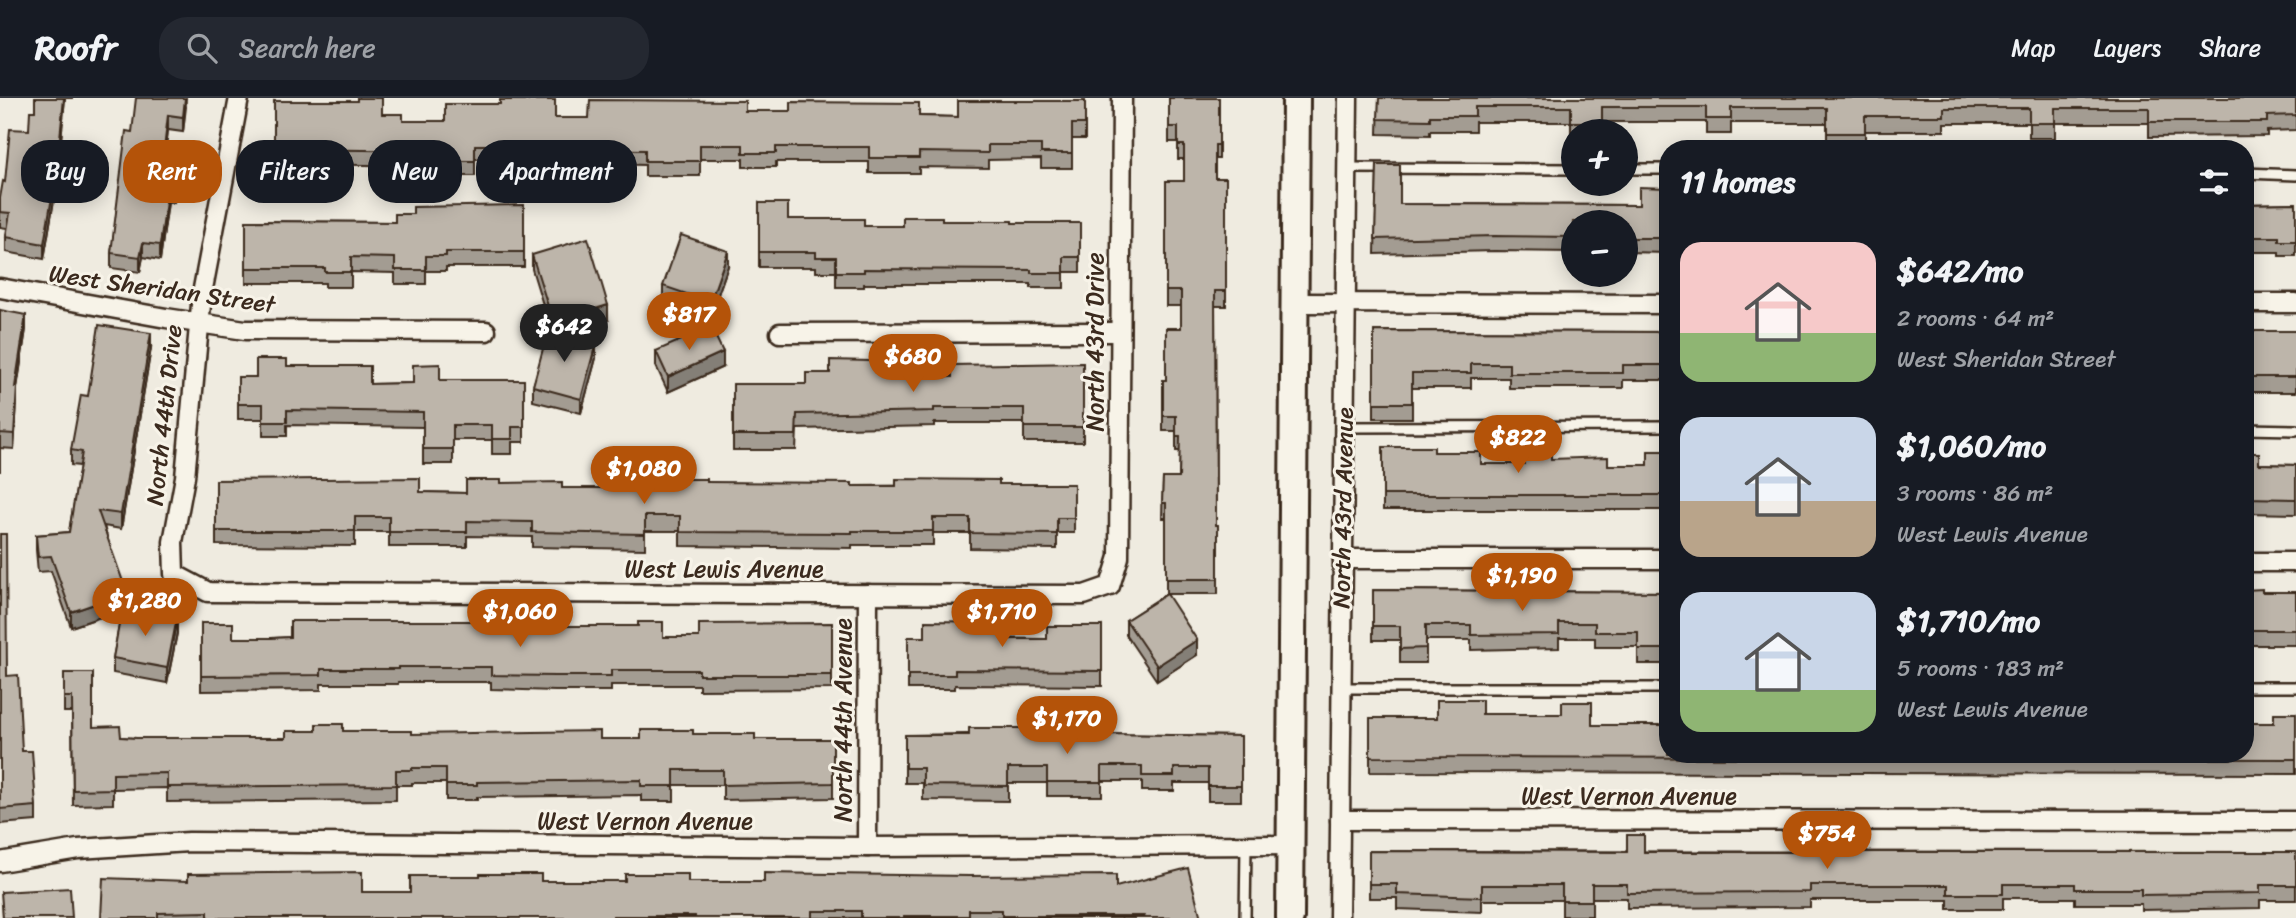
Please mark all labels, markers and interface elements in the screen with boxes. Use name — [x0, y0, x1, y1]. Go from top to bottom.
search box — [159, 17, 649, 80]
text: Roofr — [35, 19, 117, 77]
text: Search here — [239, 25, 376, 71]
text: Map — [2011, 27, 2056, 69]
text: Layers — [2094, 27, 2161, 69]
text: Share — [2199, 27, 2261, 69]
icon: search — [183, 29, 221, 67]
map controls — [1561, 119, 1638, 287]
button: + — [1561, 119, 1638, 196]
chip: Buy — [21, 140, 109, 203]
chip: Rent — [123, 140, 222, 203]
chip: Filters — [236, 140, 354, 203]
chip: New — [368, 140, 462, 203]
chip: Apartment — [476, 140, 637, 203]
text: 11 homes — [1680, 155, 1795, 209]
icon: filters — [2195, 163, 2233, 201]
button: − — [1561, 210, 1638, 287]
text: $642/mo — [1897, 244, 2023, 298]
street label: West Sheridan Street — [46, 252, 279, 326]
street label: North 43rd Drive — [1074, 252, 1116, 432]
icon: home — [1736, 270, 1820, 354]
pin: $817 — [648, 292, 730, 352]
text: $817 — [663, 294, 715, 335]
text: 2 rooms · 64 m² — [1897, 298, 2054, 339]
pin: $642 — [523, 304, 605, 364]
text: $642 — [536, 306, 592, 347]
street label: North 44th Drive — [134, 323, 194, 507]
pin: $680 — [872, 334, 954, 394]
text: $680 — [885, 336, 941, 377]
text: West Sheridan Street — [1897, 339, 2116, 380]
street label: North 43rd Avenue — [1320, 406, 1366, 609]
pin: $822 — [1477, 416, 1559, 475]
text: $822 — [1490, 417, 1546, 458]
text: $1,060/mo — [1897, 419, 2046, 473]
icon: home — [1736, 445, 1820, 529]
pin: $1,080 — [587, 446, 701, 506]
text: $1,080 — [607, 448, 681, 489]
text: 3 rooms · 86 m² — [1897, 473, 2053, 514]
text: West Lewis Avenue — [1897, 514, 2088, 555]
street label: West Lewis Avenue — [624, 548, 824, 590]
pin: $1,190 — [1465, 554, 1579, 613]
text: $1,190 — [1487, 555, 1557, 596]
pin: $1,280 — [88, 578, 202, 638]
text: $1,280 — [108, 580, 182, 621]
pin: $1,060 — [463, 589, 577, 649]
pin: $1,710 — [945, 589, 1059, 649]
text: $1,060 — [483, 591, 557, 632]
text: $1,710 — [967, 591, 1037, 632]
text: $1,710/mo — [1897, 594, 2040, 648]
street label: North 44th Avenue — [822, 618, 864, 822]
icon: home — [1736, 620, 1820, 704]
text: 5 rooms · 183 m² — [1897, 648, 2064, 689]
text: West Lewis Avenue — [1897, 689, 2088, 730]
pin: $1,170 — [1010, 696, 1124, 756]
text: $1,170 — [1032, 698, 1102, 739]
street label: West Vernon Avenue — [1521, 775, 1737, 817]
street label: West Vernon Avenue — [537, 800, 753, 842]
pin: $754 — [1786, 812, 1868, 871]
text: $754 — [1798, 813, 1856, 854]

